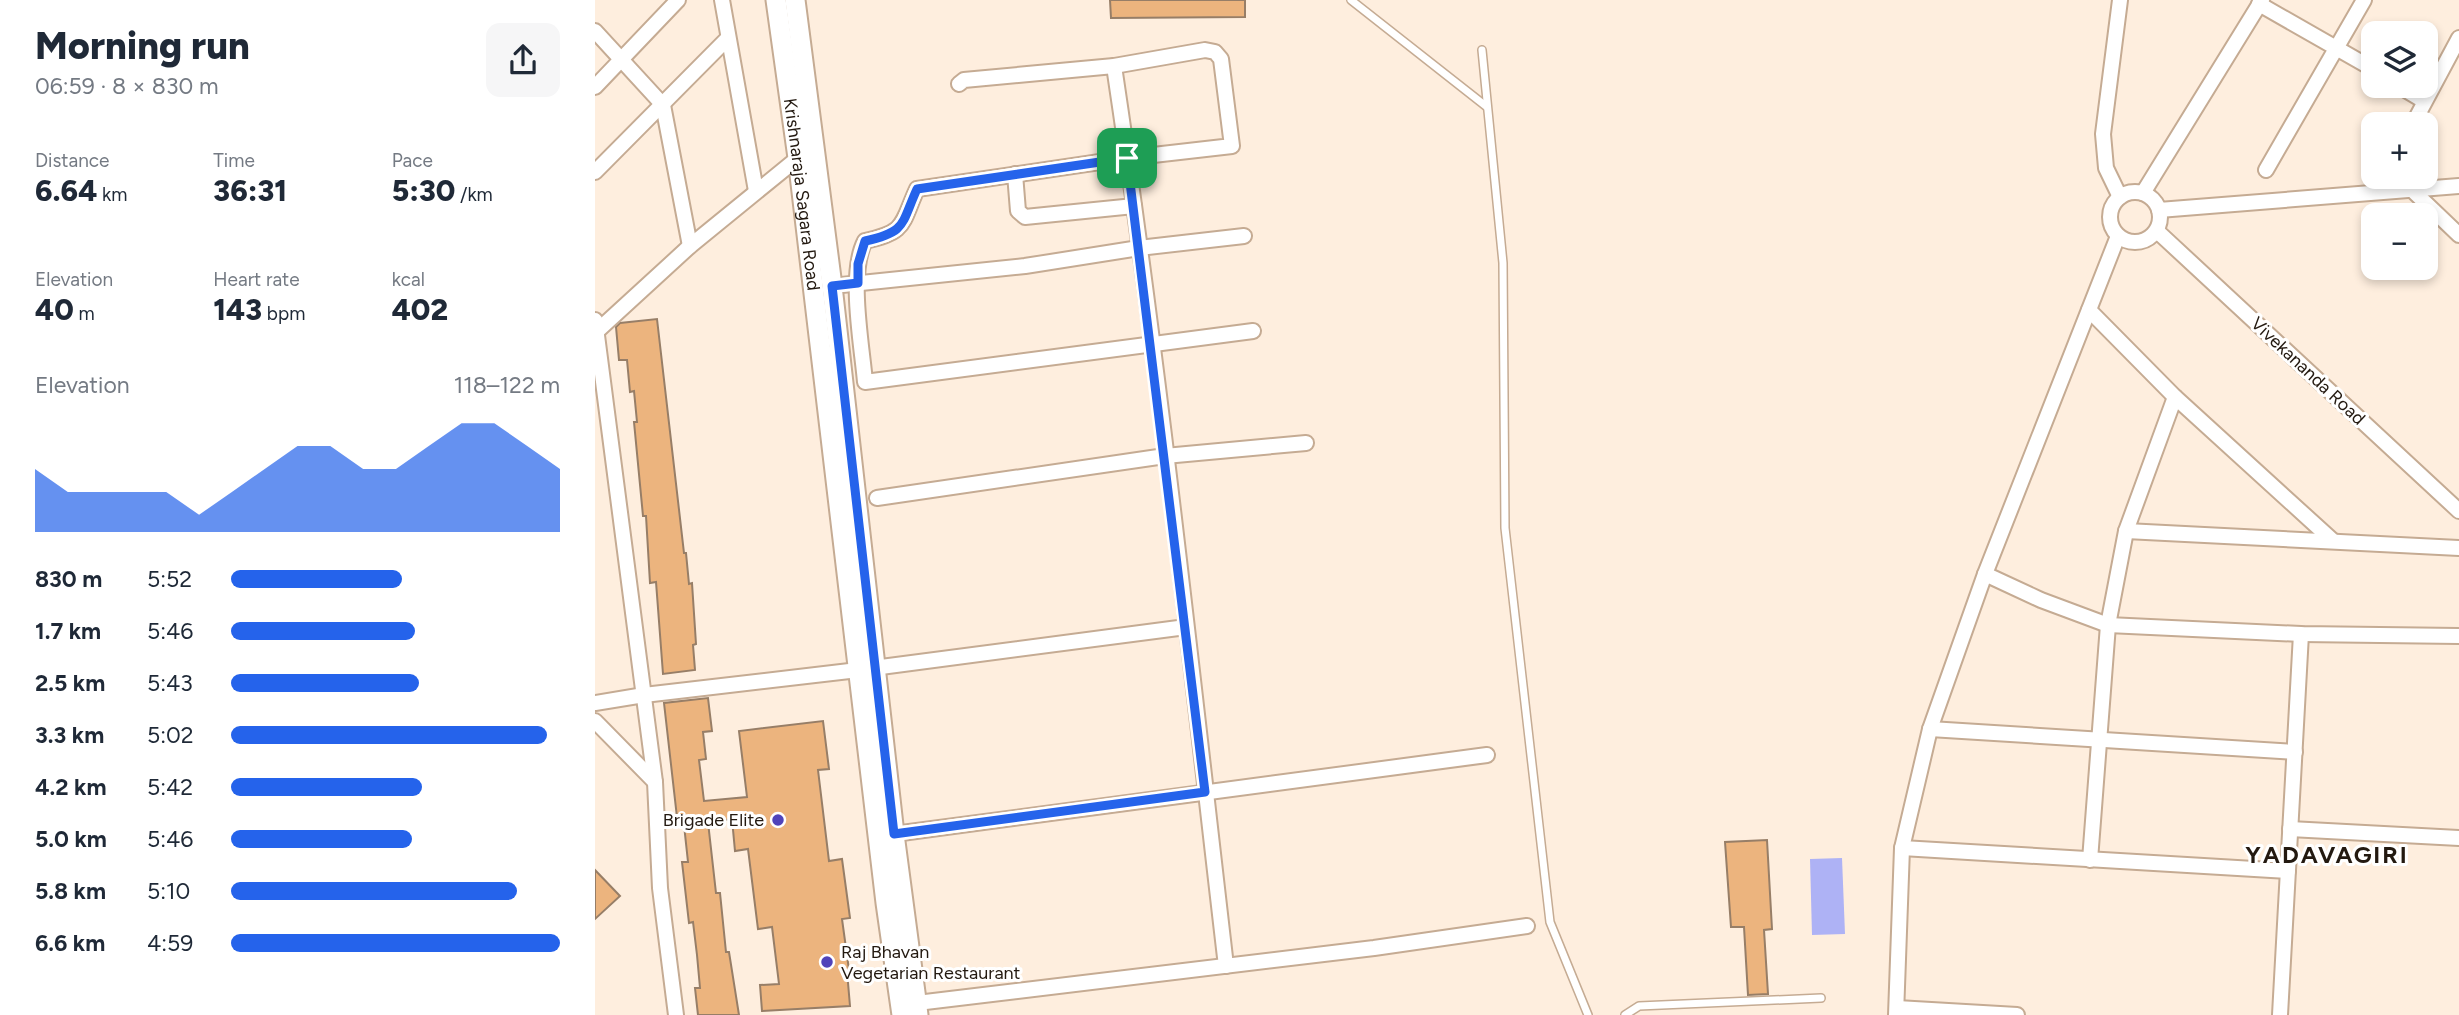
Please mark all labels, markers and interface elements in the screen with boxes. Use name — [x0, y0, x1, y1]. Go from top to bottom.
map controls — [2361, 21, 2438, 280]
button: layers — [2361, 21, 2438, 98]
text: Morning run — [35, 23, 250, 69]
button: share — [486, 23, 560, 97]
text: 06:59 · 8 × 830 m — [35, 72, 218, 100]
street label: Krishnaraja Sagara Road — [779, 97, 825, 292]
button: + — [2361, 112, 2438, 189]
pin — [1097, 128, 1157, 188]
icon: arrive — [1108, 139, 1146, 177]
text: Distance — [35, 149, 109, 172]
text: Time — [213, 149, 255, 172]
text: Pace — [392, 149, 433, 172]
text: 6.64 — [35, 172, 97, 209]
text: 36:31 — [213, 172, 287, 209]
text: 5:30 — [392, 172, 455, 209]
text: km — [97, 183, 127, 206]
text: /km — [455, 183, 493, 206]
button: − — [2361, 203, 2438, 280]
text: Elevation — [35, 268, 113, 291]
text: Heart rate — [213, 268, 300, 291]
text: kcal — [392, 268, 425, 291]
text: 40 — [35, 291, 74, 328]
text: 143 — [213, 291, 262, 328]
text: 402 — [392, 291, 448, 328]
text: m — [74, 302, 95, 325]
text: bpm — [262, 302, 305, 325]
street label: Vivekananda Road — [2246, 312, 2370, 430]
text: Elevation — [35, 371, 130, 399]
text: 118–122 m — [454, 371, 560, 399]
text: 830 m — [35, 565, 102, 593]
text: 5:52 — [147, 565, 192, 593]
text: 1.7 km — [35, 617, 101, 645]
text: 5:46 — [147, 617, 193, 645]
text: 2.5 km — [35, 669, 105, 697]
text: 5:43 — [147, 669, 193, 697]
text: 3.3 km — [35, 721, 104, 749]
text: 5:02 — [147, 721, 194, 749]
text: 4.2 km — [35, 773, 106, 801]
text: 5:42 — [147, 773, 193, 801]
place label: Brigade Elite — [663, 809, 764, 831]
marker: Brigade Elite — [770, 812, 786, 828]
text: 5.0 km — [35, 825, 107, 853]
text: 5:46 — [147, 825, 193, 853]
district label: YADAVAGIRI — [2245, 840, 2409, 869]
text: 5.8 km — [35, 877, 106, 905]
text: 5:10 — [147, 877, 190, 905]
text: 6.6 km — [35, 929, 105, 957]
text: 4:59 — [147, 929, 193, 957]
place label: Raj Bhavan Vegetarian Restaurant — [841, 941, 1021, 984]
marker: Raj Bhavan Vegetarian Restaurant — [819, 954, 835, 970]

